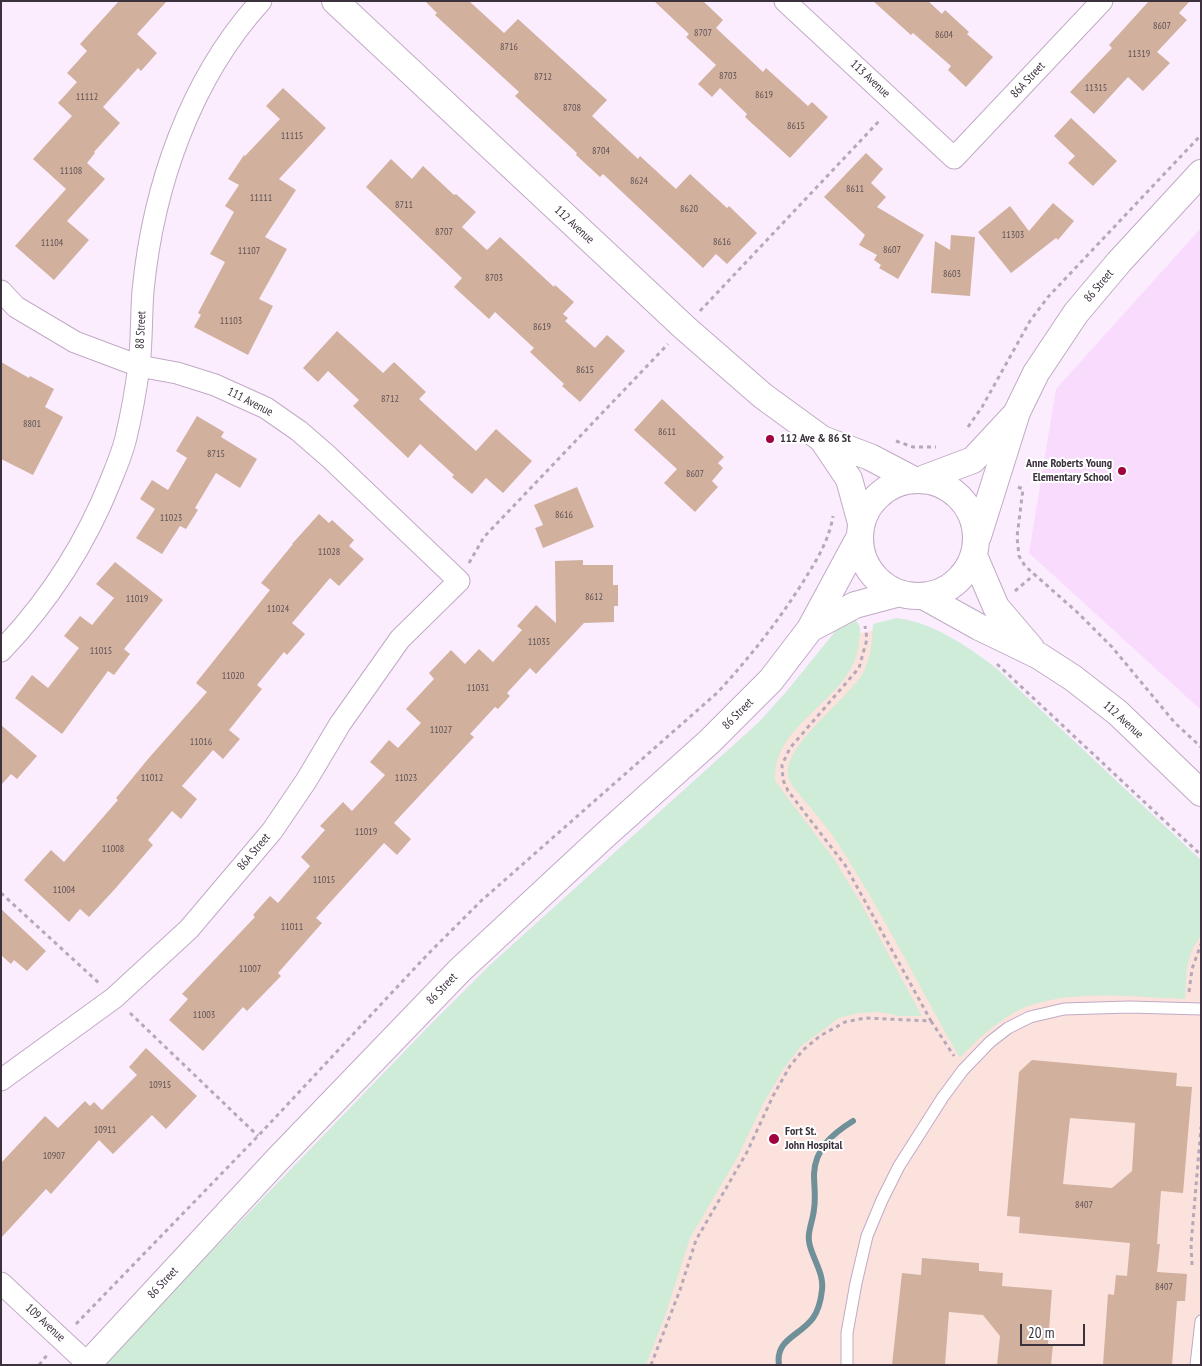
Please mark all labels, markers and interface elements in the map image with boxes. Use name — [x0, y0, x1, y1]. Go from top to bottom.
house number: 8607 — [1153, 20, 1171, 32]
house number: 8707 — [694, 27, 712, 39]
house number: 8604 — [935, 29, 953, 41]
house number: 8716 — [500, 41, 518, 53]
house number: 11319 — [1128, 48, 1150, 60]
street label: 113 Avenue — [847, 57, 893, 101]
street label: 86A Street — [1008, 59, 1048, 101]
house number: 8703 — [719, 70, 737, 82]
house number: 8712 — [534, 71, 552, 83]
house number: 11315 — [1085, 82, 1107, 94]
house number: 8619 — [755, 89, 773, 101]
house number: 11112 — [76, 91, 98, 103]
house number: 8708 — [563, 102, 581, 114]
house number: 8615 — [787, 120, 805, 132]
house number: 11115 — [281, 130, 303, 142]
house number: 8704 — [592, 145, 610, 157]
house number: 11108 — [60, 165, 82, 177]
house number: 8624 — [630, 175, 648, 187]
house number: 8611 — [846, 183, 864, 195]
house number: 11111 — [250, 192, 272, 204]
house number: 8711 — [395, 199, 413, 211]
street label: 112 Avenue — [551, 203, 597, 247]
house number: 8620 — [680, 203, 698, 215]
house number: 8707 — [435, 226, 453, 238]
house number: 11303 — [1002, 229, 1024, 241]
house number: 8616 — [713, 236, 731, 248]
house number: 11104 — [41, 237, 63, 249]
house number: 8607 — [883, 244, 901, 256]
house number: 11107 — [238, 245, 260, 257]
street label: 86 Street — [1081, 267, 1117, 305]
house number: 8603 — [943, 268, 961, 280]
house number: 8703 — [485, 272, 503, 284]
street label: 88 Street — [133, 311, 149, 349]
house number: 11103 — [220, 315, 242, 327]
house number: 8619 — [533, 321, 551, 333]
house number: 8615 — [576, 364, 594, 376]
street label: 111 Avenue — [225, 384, 275, 420]
house number: 8712 — [381, 393, 399, 405]
house number: 8801 — [23, 418, 41, 430]
house number: 8611 — [658, 426, 676, 438]
place label: 112 Ave & 86 St — [780, 432, 851, 446]
marker: 112 Ave & 86 St — [764, 433, 776, 445]
house number: 8715 — [207, 448, 225, 460]
place label: Anne Roberts Young Elementary School — [1026, 457, 1112, 485]
marker: Anne Roberts Young Elementary School — [1116, 465, 1128, 477]
house number: 8607 — [686, 468, 704, 480]
house number: 8616 — [555, 509, 573, 521]
house number: 11023 — [160, 512, 182, 524]
house number: 11028 — [318, 546, 340, 558]
house number: 8612 — [585, 591, 603, 603]
house number: 11019 — [126, 593, 148, 605]
house number: 11024 — [267, 603, 289, 615]
house number: 11035 — [528, 636, 550, 648]
house number: 11015 — [90, 645, 112, 657]
house number: 11020 — [222, 670, 244, 682]
house number: 11031 — [467, 682, 489, 694]
street label: 86 Street — [719, 695, 757, 733]
street label: 112 Avenue — [1100, 698, 1146, 742]
house number: 11027 — [430, 724, 452, 736]
house number: 11016 — [190, 736, 212, 748]
house number: 11012 — [141, 772, 163, 784]
house number: 11023 — [395, 772, 417, 784]
house number: 11019 — [355, 826, 377, 838]
street label: 86A Street — [234, 831, 274, 873]
house number: 11008 — [102, 843, 124, 855]
house number: 11015 — [313, 874, 335, 886]
house number: 11004 — [53, 884, 75, 896]
house number: 11011 — [281, 921, 303, 933]
house number: 11007 — [239, 963, 261, 975]
street label: 86 Street — [424, 970, 460, 1008]
house number: 11003 — [193, 1009, 215, 1021]
house number: 10915 — [149, 1079, 171, 1091]
house number: 10911 — [94, 1124, 116, 1136]
place label: Fort St. John Hospital — [785, 1125, 842, 1153]
marker: Fort St. John Hospital — [767, 1132, 781, 1146]
house number: 10907 — [43, 1150, 65, 1162]
house number: 8407 — [1075, 1199, 1093, 1211]
street label: 86 Street — [145, 1264, 181, 1302]
house number: 8407 — [1155, 1281, 1173, 1293]
street label: 109 Avenue — [22, 1301, 68, 1345]
scale bar — [1022, 1314, 1087, 1346]
text: 20 m — [1028, 1323, 1054, 1342]

